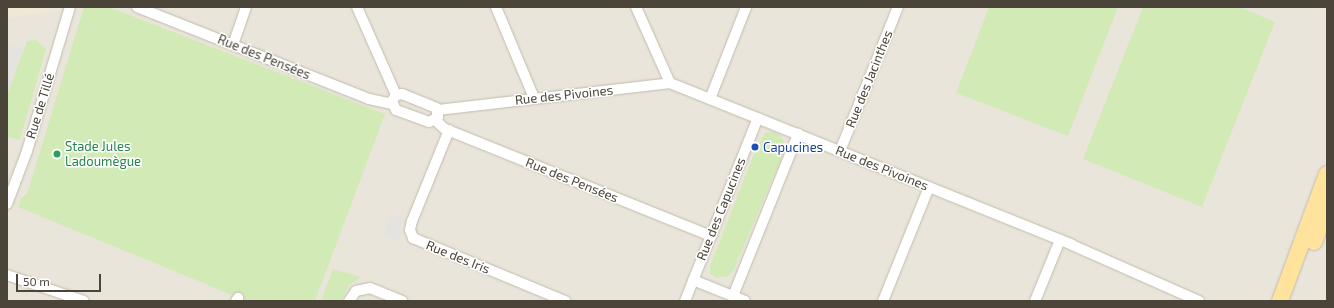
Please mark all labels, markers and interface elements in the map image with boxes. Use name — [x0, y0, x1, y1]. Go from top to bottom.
street label: Rue des Jacinthes — [842, 28, 896, 130]
street label: Rue des Pensées — [215, 31, 313, 83]
street label: Rue de Tillé — [23, 71, 57, 141]
street label: Rue des Pivoines — [514, 82, 614, 108]
place label: Stade Jules Ladoumègue — [65, 139, 141, 170]
place label: Capucines — [763, 139, 823, 155]
marker: Capucines — [750, 142, 760, 152]
street label: Rue des Pivoines — [833, 142, 931, 194]
marker: Stade Jules Ladoumègue — [52, 149, 62, 159]
street label: Rue des Pensées — [523, 154, 621, 206]
street label: Rue des Capucines — [693, 155, 749, 263]
street label: Rue des Iris — [424, 237, 492, 277]
scale bar — [18, 266, 103, 292]
text: 50 m — [23, 274, 50, 288]

